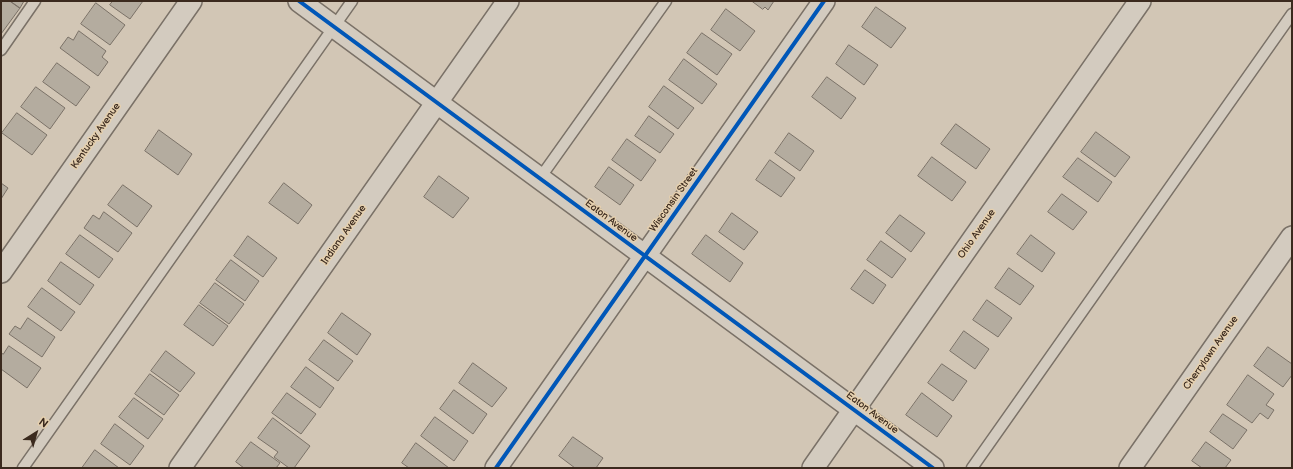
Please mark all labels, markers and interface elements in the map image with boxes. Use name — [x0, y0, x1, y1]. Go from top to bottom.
street label: Kentucky Avenue — [69, 101, 123, 171]
street label: Wisconsin Street — [647, 166, 701, 234]
street label: Eaton Avenue — [582, 197, 640, 245]
street label: Indiana Avenue — [319, 203, 369, 267]
street label: Ohio Avenue — [956, 207, 998, 261]
street label: Cherrylawn Avenue — [1181, 314, 1241, 392]
street label: Eaton Avenue — [843, 389, 901, 437]
north arrow — [16, 413, 56, 453]
text: N — [36, 415, 51, 431]

